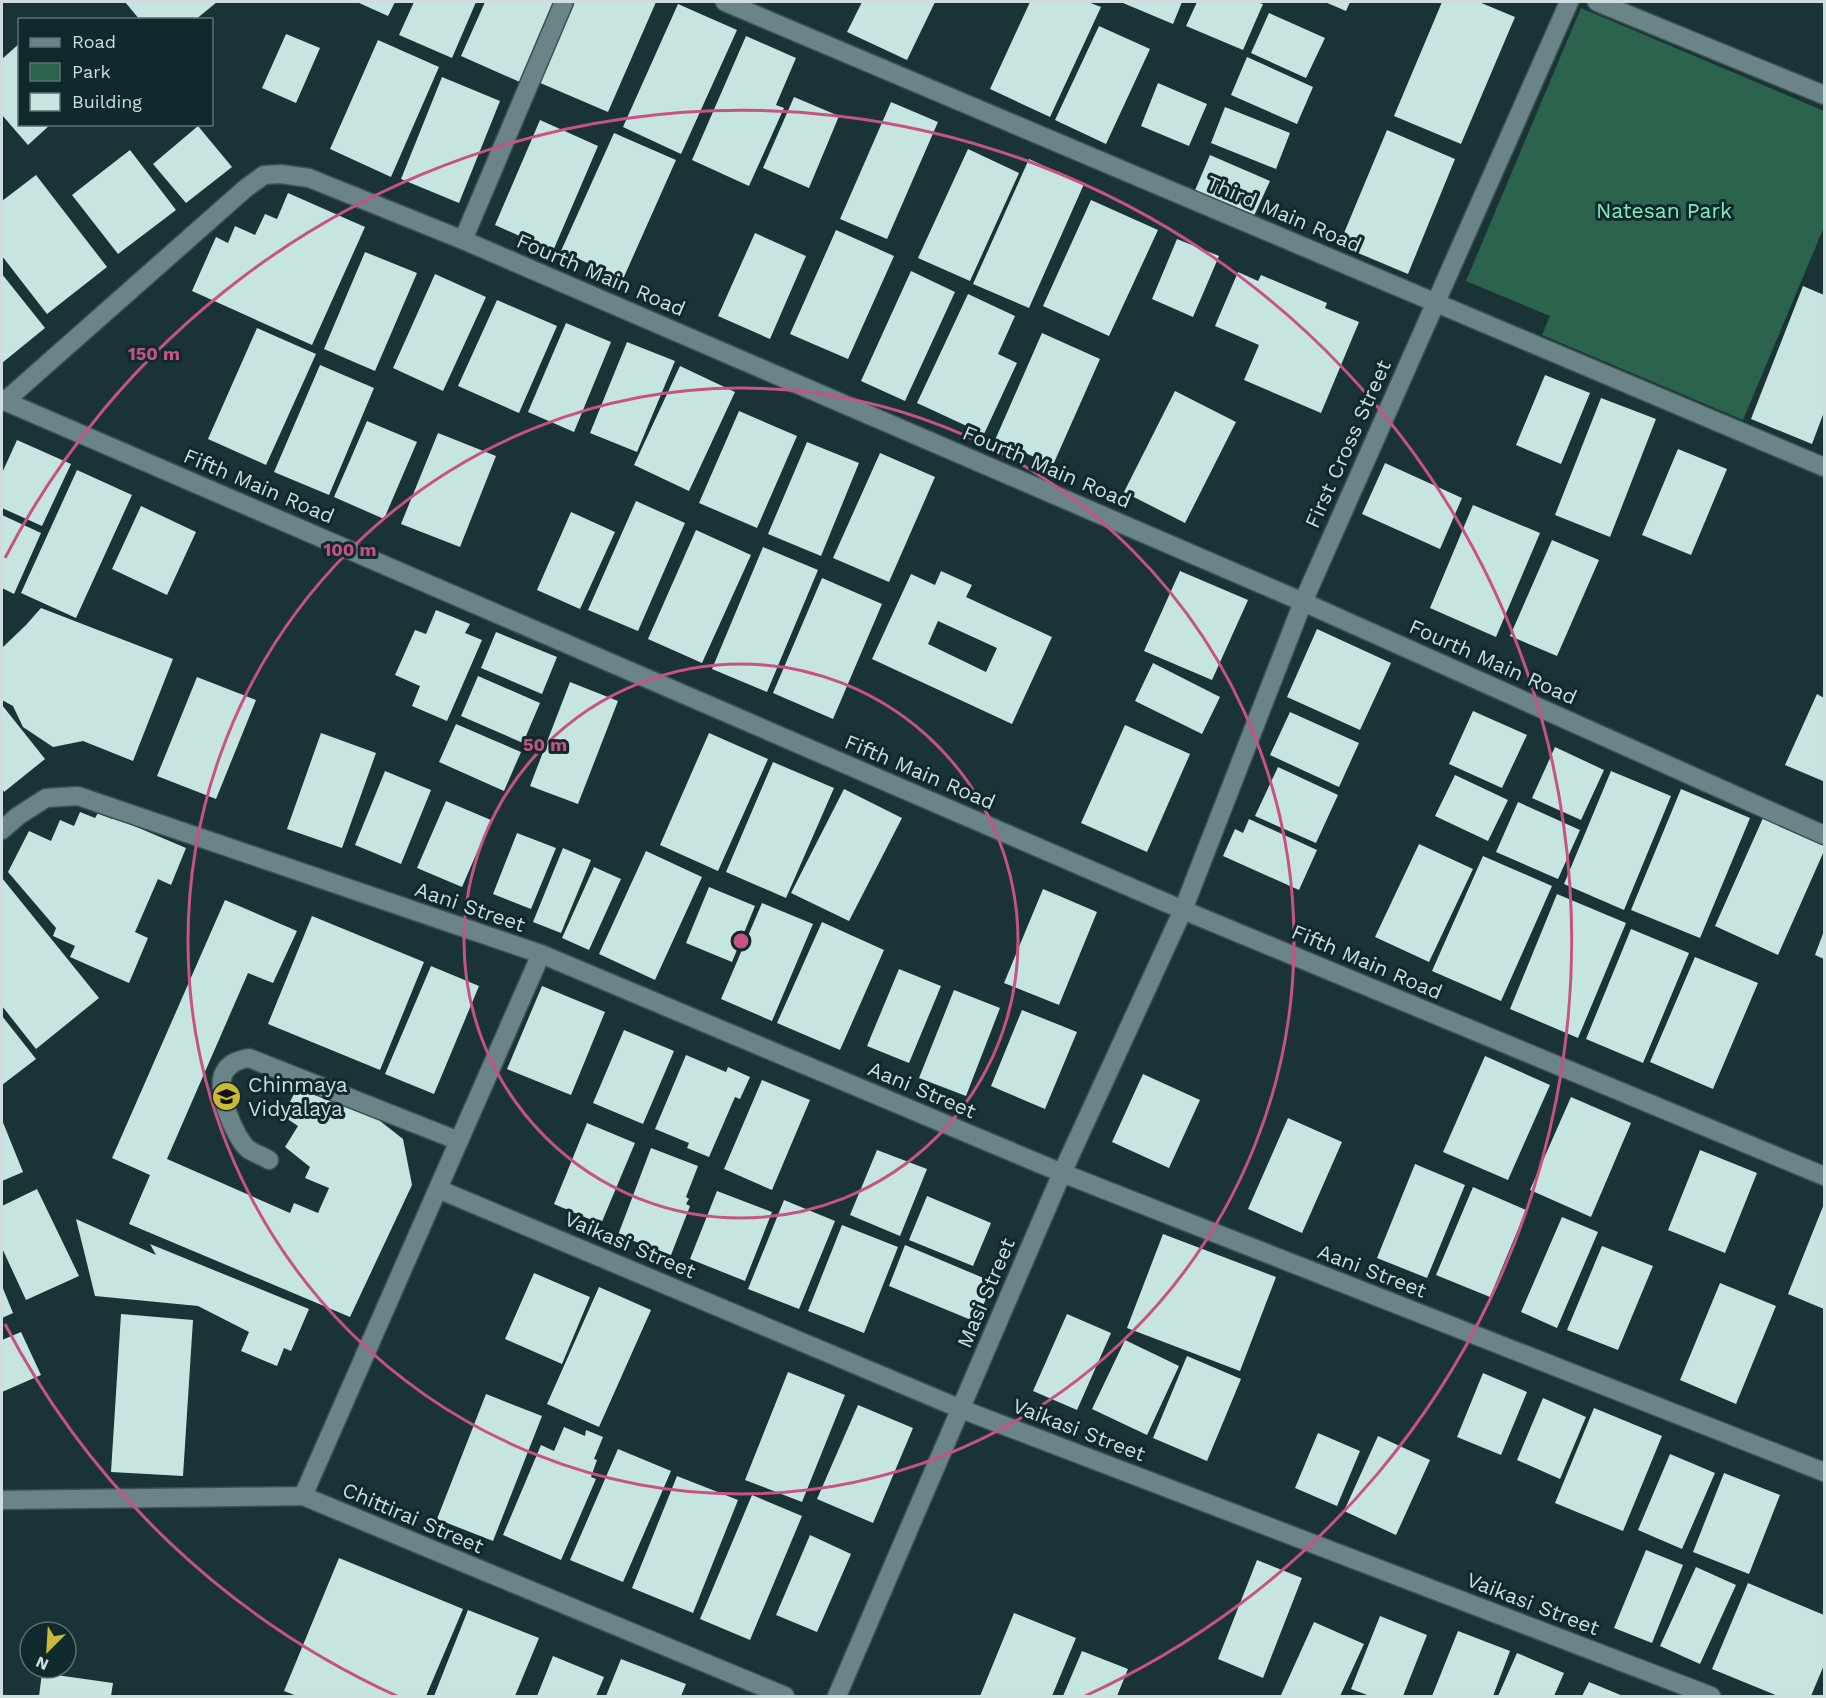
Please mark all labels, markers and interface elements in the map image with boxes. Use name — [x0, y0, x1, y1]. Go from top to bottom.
legend — [18, 18, 213, 126]
text: Road — [72, 31, 116, 52]
text: Park — [72, 61, 111, 82]
text: Building — [72, 91, 142, 112]
street label: Third Main Road — [1203, 170, 1366, 257]
park label: Natesan Park — [1596, 198, 1732, 223]
street label: Fourth Main Road — [513, 228, 689, 321]
text: 150 m — [128, 343, 180, 364]
street label: First Cross Street — [1299, 356, 1396, 532]
street label: Fourth Main Road — [959, 420, 1135, 513]
street label: Fifth Main Road — [180, 443, 338, 529]
text: 100 m — [323, 539, 377, 560]
street label: Fourth Main Road — [1406, 613, 1581, 710]
street label: Fifth Main Road — [841, 729, 999, 815]
text: 50 m — [523, 734, 567, 755]
street label: Aani Street — [412, 876, 529, 937]
street label: Fifth Main Road — [1288, 919, 1446, 1005]
centre of rings — [731, 931, 751, 951]
street label: Aani Street — [865, 1056, 980, 1124]
place label: Chinmaya Vidyalaya — [248, 1072, 348, 1121]
school or university icon: Chinmaya Vidyalaya — [211, 1081, 243, 1113]
street label: Vaikasi Street — [561, 1206, 700, 1284]
street label: Masi Street — [951, 1234, 1020, 1351]
street label: Aani Street — [1314, 1238, 1430, 1303]
street label: Vaikasi Street — [1009, 1393, 1149, 1466]
street label: Chittirai Street — [339, 1477, 488, 1559]
street label: Vaikasi Street — [1463, 1567, 1603, 1640]
north arrow — [18, 1620, 78, 1680]
text: N — [33, 1652, 51, 1674]

